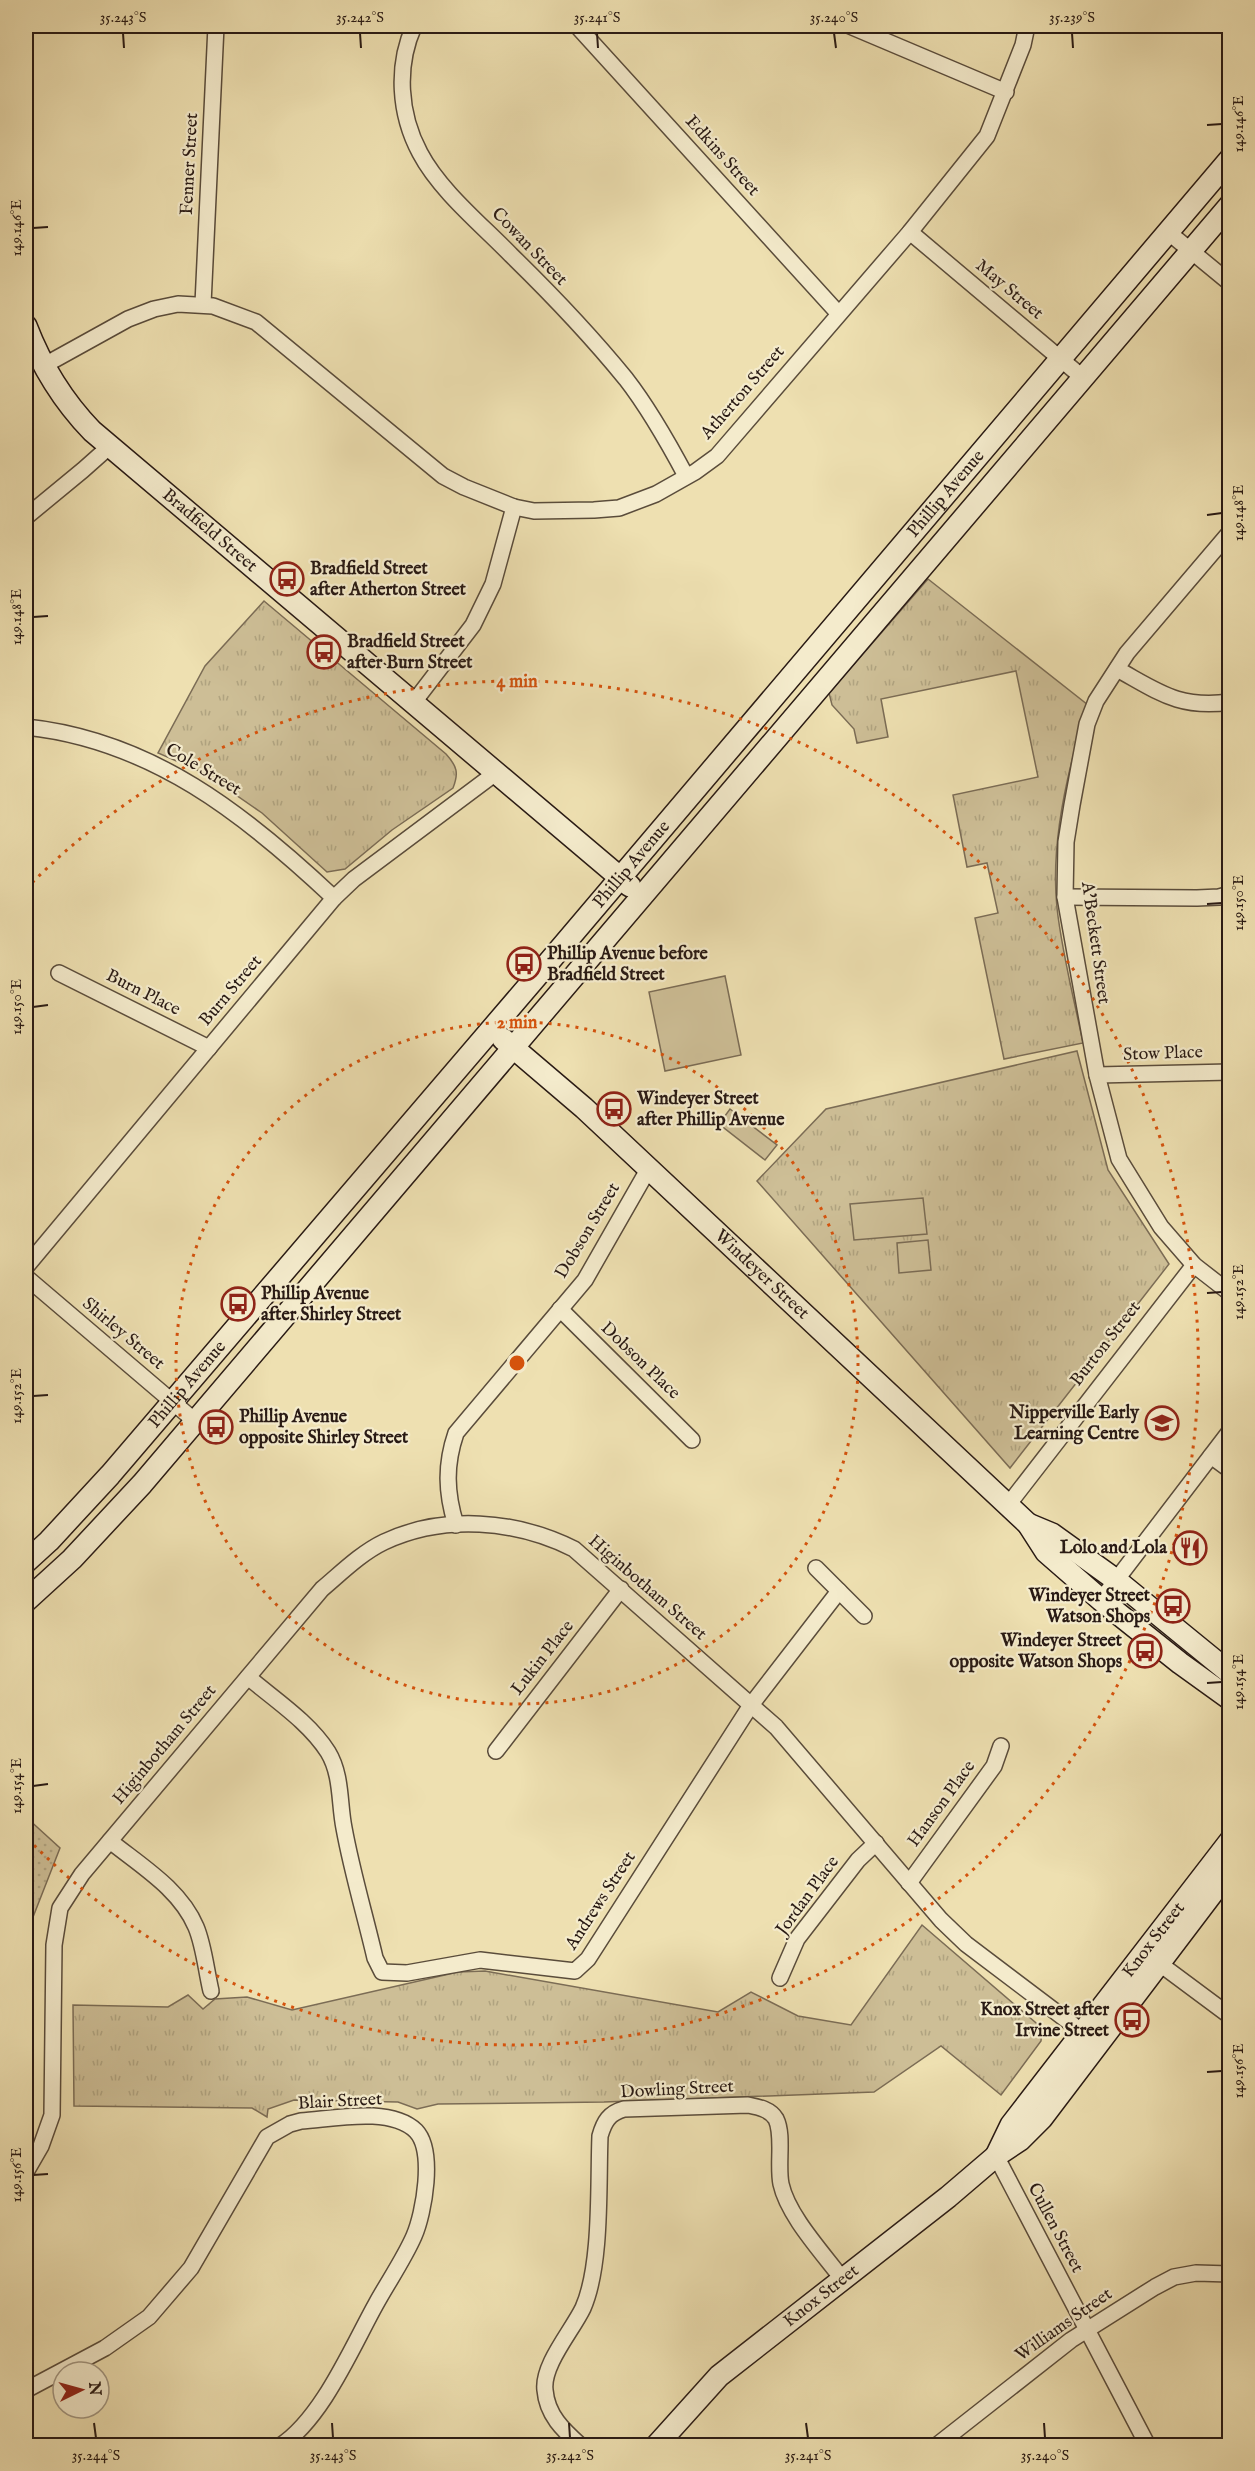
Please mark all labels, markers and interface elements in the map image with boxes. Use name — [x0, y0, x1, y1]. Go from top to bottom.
text: 35.243°S — [100, 8, 146, 27]
text: 35.242°S — [336, 8, 384, 27]
text: 35.241°S — [574, 8, 620, 27]
text: 35.240°S — [810, 8, 858, 27]
text: 35.239°S — [1049, 8, 1095, 27]
text: 149.146°E — [1229, 95, 1248, 153]
street label: Edkins Street — [680, 111, 764, 201]
street label: Fenner Street — [176, 112, 204, 216]
text: 149.146°E — [7, 199, 26, 257]
street label: Cowan Street — [486, 203, 572, 291]
street label: May Street — [970, 255, 1048, 325]
street label: Atherton Street — [695, 341, 790, 445]
street label: Phillip Avenue — [902, 445, 990, 543]
street label: Bradfield Street — [157, 484, 262, 577]
text: 149.148°E — [1229, 485, 1248, 541]
place label: Bradfield Street after Atherton Street — [310, 558, 467, 602]
bus stop icon: Bradfield Street after Atherton Street — [269, 561, 305, 597]
text: 149.148°E — [7, 589, 26, 645]
place label: Bradfield Street after Burn Street — [347, 631, 473, 675]
bus stop icon: Bradfield Street after Burn Street — [306, 634, 342, 670]
text: 4 min — [496, 671, 538, 694]
street label: Cole Street — [161, 738, 245, 802]
street label: Phillip Avenue — [588, 816, 675, 913]
text: 149.150°E — [1229, 875, 1248, 931]
street label: A'Beckett Street — [1075, 879, 1115, 1006]
place label: Phillip Avenue before Bradfield Street — [547, 943, 709, 987]
bus stop icon: Phillip Avenue before Bradfield Street — [506, 946, 542, 982]
street label: Burn Street — [195, 951, 267, 1031]
street label: Burn Place — [102, 964, 184, 1022]
text: 149.150°E — [7, 979, 26, 1035]
text: 2 min — [497, 1012, 538, 1035]
street label: Stow Place — [1123, 1041, 1203, 1067]
place label: Windeyer Street after Phillip Avenue — [636, 1088, 785, 1132]
bus stop icon: Windeyer Street after Phillip Avenue — [596, 1091, 632, 1127]
street label: Dobson Street — [550, 1179, 626, 1283]
street label: Windeyer Street — [710, 1225, 814, 1325]
text: 149.152°E — [1229, 1264, 1248, 1320]
place label: Phillip Avenue after Shirley Street — [261, 1283, 402, 1327]
bus stop icon: Phillip Avenue after Shirley Street — [220, 1286, 256, 1322]
street label: Shirley Street — [77, 1293, 169, 1375]
street label: Burton Street — [1066, 1297, 1146, 1391]
street label: Dobson Place — [595, 1317, 685, 1405]
street label: Phillip Avenue — [143, 1336, 231, 1433]
centre of rings — [507, 1353, 527, 1373]
text: 149.152°E — [7, 1368, 26, 1424]
place label: Nipperville Early Learning Centre — [1008, 1402, 1140, 1446]
school or university icon: Nipperville Early Learning Centre — [1144, 1405, 1180, 1441]
place label: Phillip Avenue opposite Shirley Street — [239, 1406, 409, 1450]
bus stop icon: Phillip Avenue opposite Shirley Street — [198, 1409, 234, 1445]
street label: Higinbotham Street — [583, 1530, 711, 1646]
restaurant icon: Lolo and Lola — [1172, 1530, 1208, 1566]
place label: Lolo and Lola — [1060, 1537, 1168, 1560]
place label: Windeyer Street Watson Shops — [1027, 1585, 1151, 1629]
bus stop icon: Windeyer Street Watson Shops — [1155, 1588, 1191, 1624]
street label: Lukin Place — [506, 1616, 580, 1700]
place label: Windeyer Street opposite Watson Shops — [950, 1630, 1123, 1674]
bus stop icon: Windeyer Street opposite Watson Shops — [1127, 1633, 1163, 1669]
text: 149.154°E — [1229, 1654, 1248, 1710]
street label: Higinbotham Street — [108, 1680, 222, 1810]
street label: Hanson Place — [903, 1756, 981, 1852]
text: 149.154°E — [7, 1758, 26, 1814]
street label: Andrews Street — [560, 1847, 641, 1956]
street label: Jordan Place — [770, 1852, 845, 1942]
street label: Knox Street — [1117, 1898, 1190, 1983]
place label: Knox Street after Irvine Street — [980, 1999, 1110, 2043]
bus stop icon: Knox Street after Irvine Street — [1114, 2002, 1150, 2038]
text: 149.156°E — [1229, 2043, 1248, 2099]
street label: Dowling Street — [620, 2076, 734, 2104]
street label: Blair Street — [297, 2088, 383, 2116]
text: 149.156°E — [7, 2147, 26, 2203]
street label: Cullen Street — [1022, 2179, 1088, 2277]
street label: Knox Street — [779, 2259, 864, 2333]
street label: Williams Street — [1011, 2283, 1117, 2367]
north arrow — [51, 2360, 111, 2420]
text: N — [83, 2380, 105, 2397]
text: 35.244°S — [72, 2446, 120, 2465]
text: 35.243°S — [310, 2446, 356, 2465]
text: 35.242°S — [546, 2446, 594, 2465]
text: 35.241°S — [785, 2446, 831, 2465]
text: 35.240°S — [1021, 2446, 1069, 2465]

